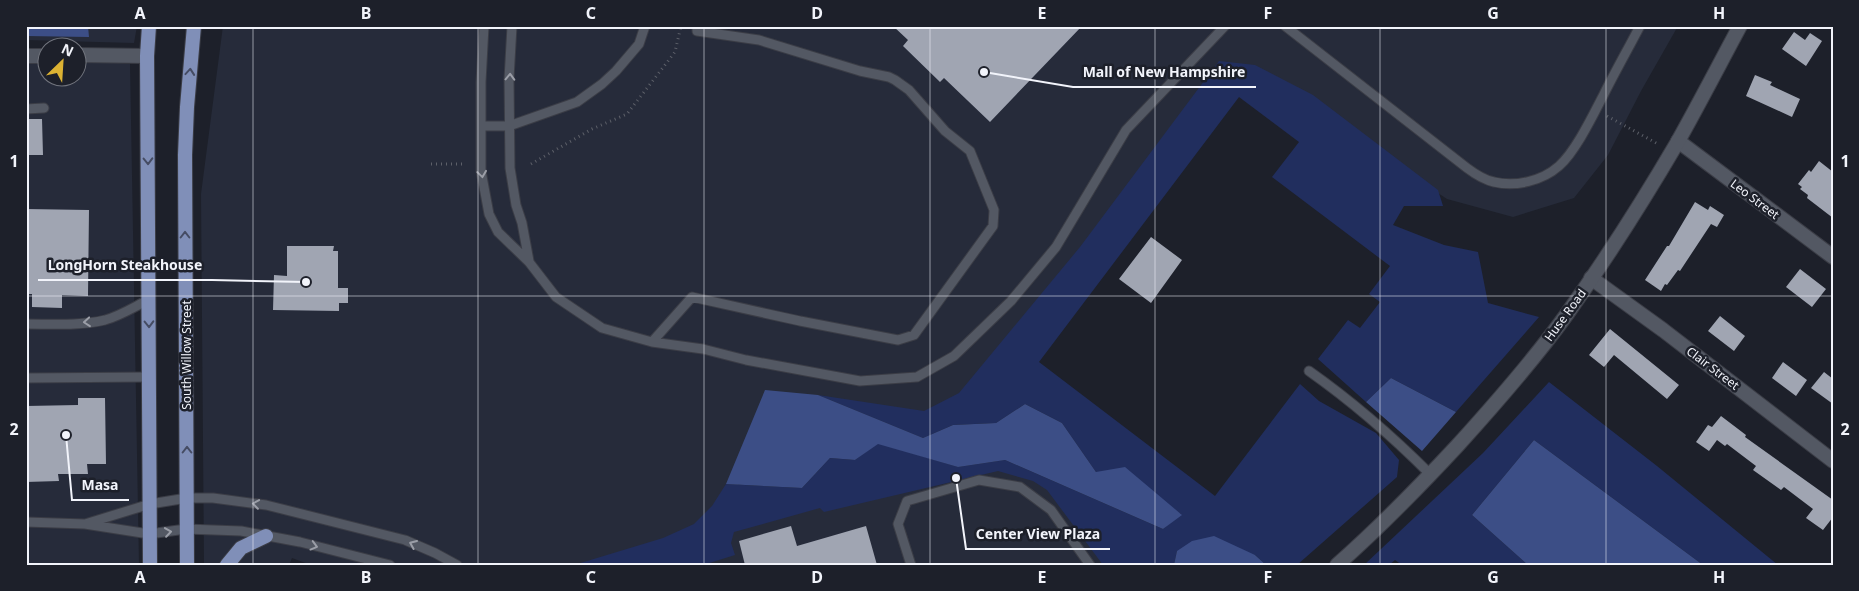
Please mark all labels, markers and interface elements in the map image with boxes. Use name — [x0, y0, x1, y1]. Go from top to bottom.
text: A — [134, 2, 146, 24]
text: B — [361, 2, 371, 24]
text: C — [586, 2, 596, 24]
text: D — [811, 2, 823, 24]
text: E — [1038, 2, 1047, 24]
text: F — [1264, 2, 1272, 24]
text: G — [1487, 2, 1499, 24]
text: H — [1713, 2, 1725, 24]
north arrow — [38, 38, 88, 88]
text: N — [59, 39, 77, 61]
callout: Mall of New Hampshire — [1073, 58, 1256, 87]
text: Mall of New Hampshire — [1083, 62, 1245, 81]
one-way arrow — [184, 68, 195, 76]
one-way arrow — [504, 73, 515, 81]
text: 1 — [9, 150, 19, 172]
text: 1 — [1840, 150, 1850, 172]
one-way arrow — [143, 158, 154, 166]
one-way arrow — [476, 171, 487, 179]
street label: Leo Street — [1727, 175, 1783, 223]
one-way arrow — [180, 230, 190, 238]
callout: LongHorn Steakhouse — [38, 251, 212, 280]
text: LongHorn Steakhouse — [48, 255, 202, 274]
street label: Huse Road — [1540, 285, 1590, 345]
street label: South Willow Street — [178, 300, 195, 410]
one-way arrow — [82, 316, 90, 327]
one-way arrow — [144, 320, 154, 328]
street label: Clair Street — [1683, 343, 1743, 394]
text: 2 — [9, 418, 19, 440]
text: 2 — [1840, 418, 1850, 440]
one-way arrow — [182, 445, 192, 453]
callout: Masa — [72, 471, 129, 500]
text: Masa — [81, 475, 119, 494]
one-way arrow — [252, 499, 260, 510]
callout: Center View Plaza — [966, 520, 1110, 549]
text: Center View Plaza — [976, 524, 1100, 543]
one-way arrow — [164, 527, 172, 538]
one-way arrow — [409, 539, 418, 550]
one-way arrow — [309, 540, 318, 551]
text: A — [134, 566, 146, 588]
text: B — [361, 566, 371, 588]
text: C — [586, 566, 596, 588]
text: D — [811, 566, 823, 588]
text: E — [1038, 566, 1047, 588]
text: F — [1264, 566, 1272, 588]
text: G — [1487, 566, 1499, 588]
text: H — [1713, 566, 1725, 588]

